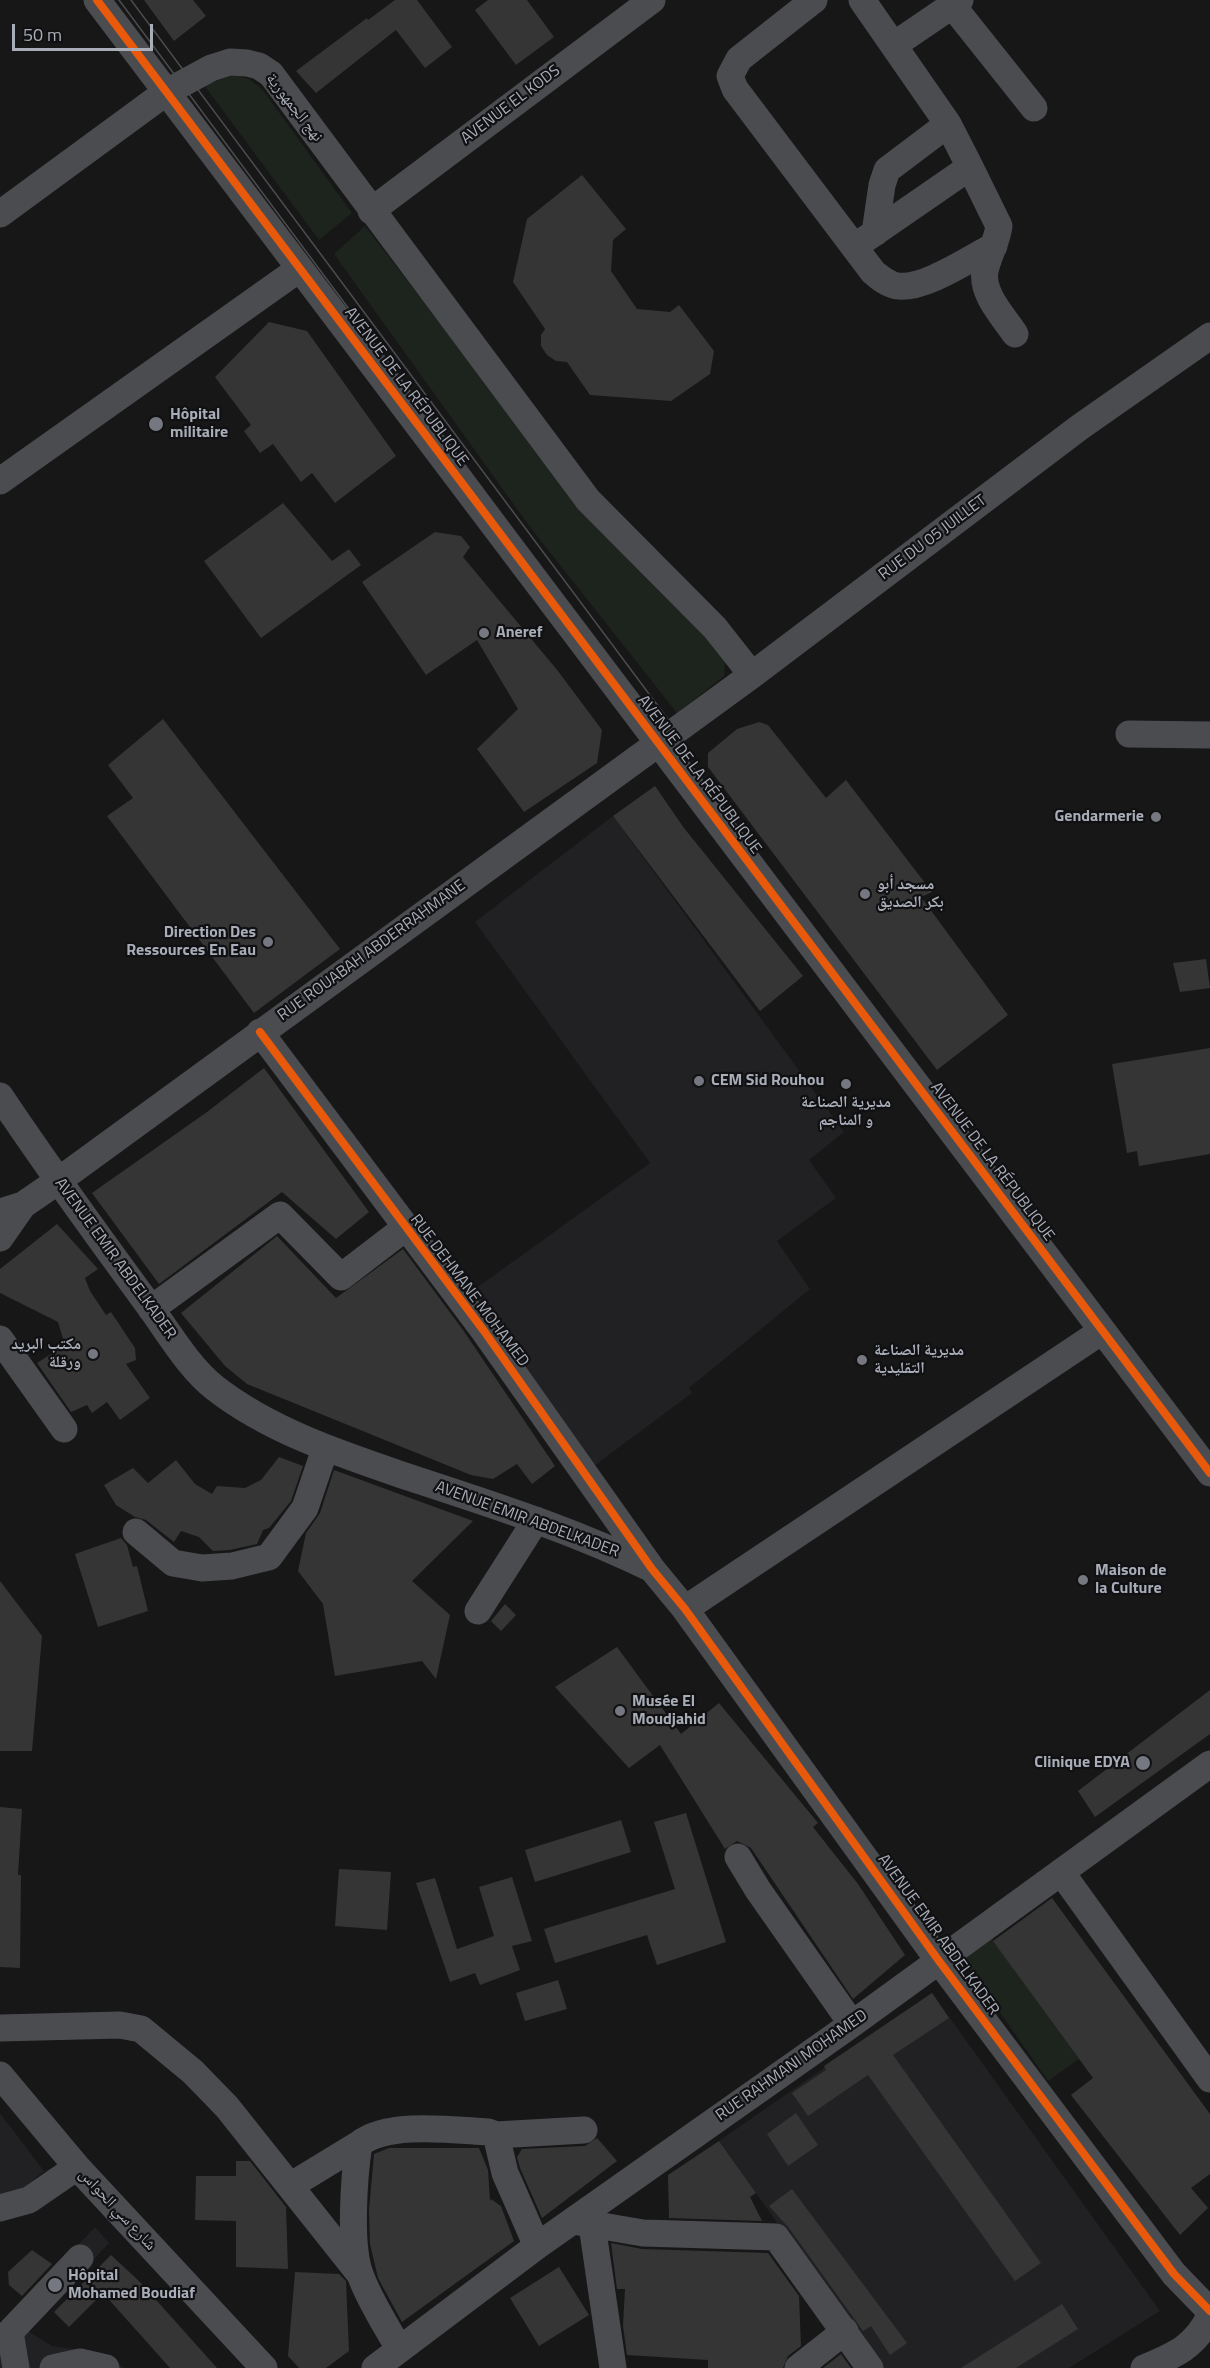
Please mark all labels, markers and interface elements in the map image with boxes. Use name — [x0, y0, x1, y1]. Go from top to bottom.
scale bar — [15, 12, 156, 50]
text: 50 m — [23, 21, 62, 48]
street label: AVENUE EL KODS — [458, 61, 564, 149]
street label: نهج الجمهورية — [261, 70, 327, 146]
street label: AVENUE DE LA RÉPUBLIQUE — [340, 304, 472, 470]
place label: Hôpital militaire — [170, 405, 228, 443]
marker: Hôpital militaire — [147, 415, 165, 433]
street label: RUE DU 05 JUILLET — [875, 491, 991, 585]
place label: Aneref — [496, 623, 542, 643]
marker: Aneref — [477, 626, 491, 640]
street label: AVENUE DE LA RÉPUBLIQUE — [633, 692, 765, 858]
place label: Gendarmerie — [1054, 807, 1144, 827]
marker: Gendarmerie — [1149, 810, 1163, 824]
place label: مسجد أبو بكر الصديق — [877, 875, 944, 913]
street label: RUE ROUABAH ABDERRAHMANE — [274, 876, 470, 1026]
marker: مسجد أبو بكر الصديق — [858, 887, 872, 901]
place label: Direction Des Ressources En Eau — [126, 923, 256, 961]
marker: Direction Des Ressources En Eau — [261, 935, 275, 949]
place label: CEM Sid Rouhou — [711, 1071, 824, 1091]
marker: CEM Sid Rouhou — [692, 1074, 706, 1088]
marker: مديرية الصناعة و المناجم — [839, 1077, 853, 1091]
street label: AVENUE DE LA RÉPUBLIQUE — [926, 1079, 1058, 1245]
place label: مديرية الصناعة و المناجم — [801, 1093, 891, 1131]
street label: AVENUE EMIR ABDELKADER — [50, 1175, 180, 1343]
street label: RUE DEHMANE MOHAMED — [405, 1211, 533, 1371]
place label: مكتب البريد ورقلة — [11, 1335, 81, 1373]
place label: مديرية الصناعة التقليدية — [874, 1341, 964, 1379]
marker: مكتب البريد ورقلة — [86, 1347, 100, 1361]
marker: مديرية الصناعة التقليدية — [855, 1353, 869, 1367]
street label: AVENUE EMIR ABDELKADER — [432, 1478, 622, 1562]
place label: Maison de la Culture — [1095, 1561, 1166, 1599]
marker: Maison de la Culture — [1076, 1573, 1090, 1587]
place label: Musée El Moudjahid — [632, 1692, 706, 1730]
marker: Musée El Moudjahid — [613, 1704, 627, 1718]
place label: Clinique EDYA — [1034, 1753, 1130, 1773]
marker: Clinique EDYA — [1134, 1754, 1152, 1772]
street label: AVENUE EMIR ABDELKADER — [873, 1851, 1003, 2019]
street label: RUE RAHMANI MOHAMED — [712, 2006, 872, 2126]
street label: شارع سي الحواس — [74, 2165, 160, 2255]
place label: Hôpital Mohamed Boudiaf — [68, 2266, 195, 2304]
marker: Hôpital Mohamed Boudiaf — [46, 2276, 64, 2294]

